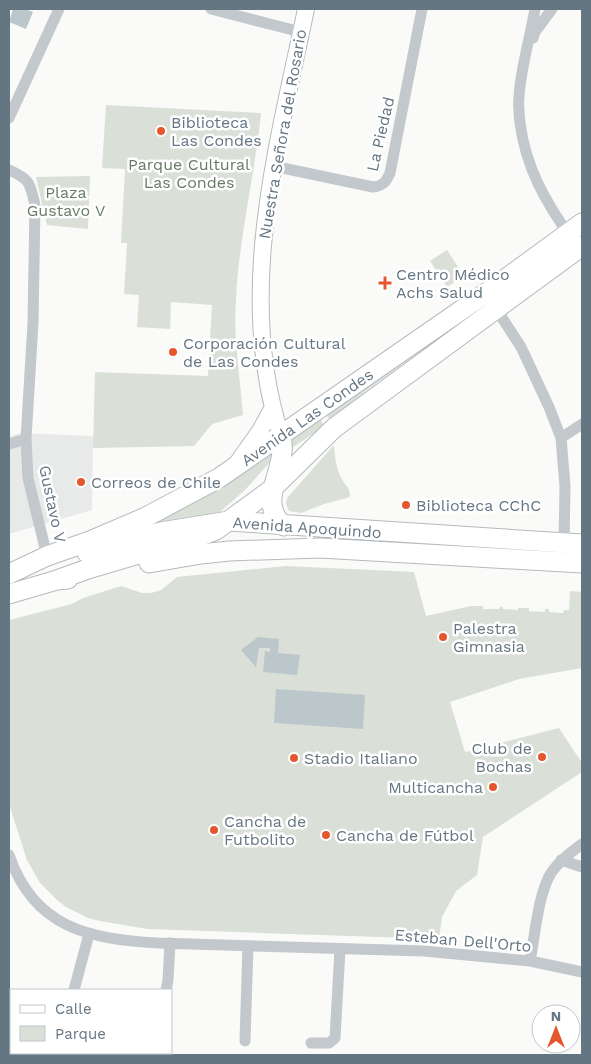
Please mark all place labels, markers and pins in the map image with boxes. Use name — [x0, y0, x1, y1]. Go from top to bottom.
place label: Biblioteca Las Condes — [171, 113, 262, 150]
marker: Biblioteca Las Condes — [155, 125, 167, 137]
place label: Centro Médico Achs Salud — [396, 265, 510, 302]
marker: Centro Médico Achs Salud — [378, 276, 392, 290]
place label: Corporación Cultural de Las Condes — [183, 334, 346, 371]
marker: Corporación Cultural de Las Condes — [167, 346, 179, 358]
place label: Correos de Chile — [91, 473, 221, 492]
marker: Correos de Chile — [75, 476, 87, 488]
place label: Biblioteca CChC — [416, 496, 541, 515]
marker: Biblioteca CChC — [400, 499, 412, 511]
place label: Palestra Gimnasia — [453, 619, 525, 656]
marker: Palestra Gimnasia — [437, 631, 449, 643]
place label: Club de Bochas — [472, 739, 532, 776]
place label: Stadio Italiano — [304, 749, 418, 768]
marker: Club de Bochas — [536, 751, 548, 763]
marker: Stadio Italiano — [288, 752, 300, 764]
place label: Multicancha — [388, 778, 483, 797]
marker: Multicancha — [487, 781, 499, 793]
place label: Cancha de Futbolito — [224, 812, 306, 849]
marker: Cancha de Futbolito — [208, 824, 220, 836]
place label: Cancha de Fútbol — [336, 826, 474, 845]
marker: Cancha de Fútbol — [320, 829, 332, 841]

